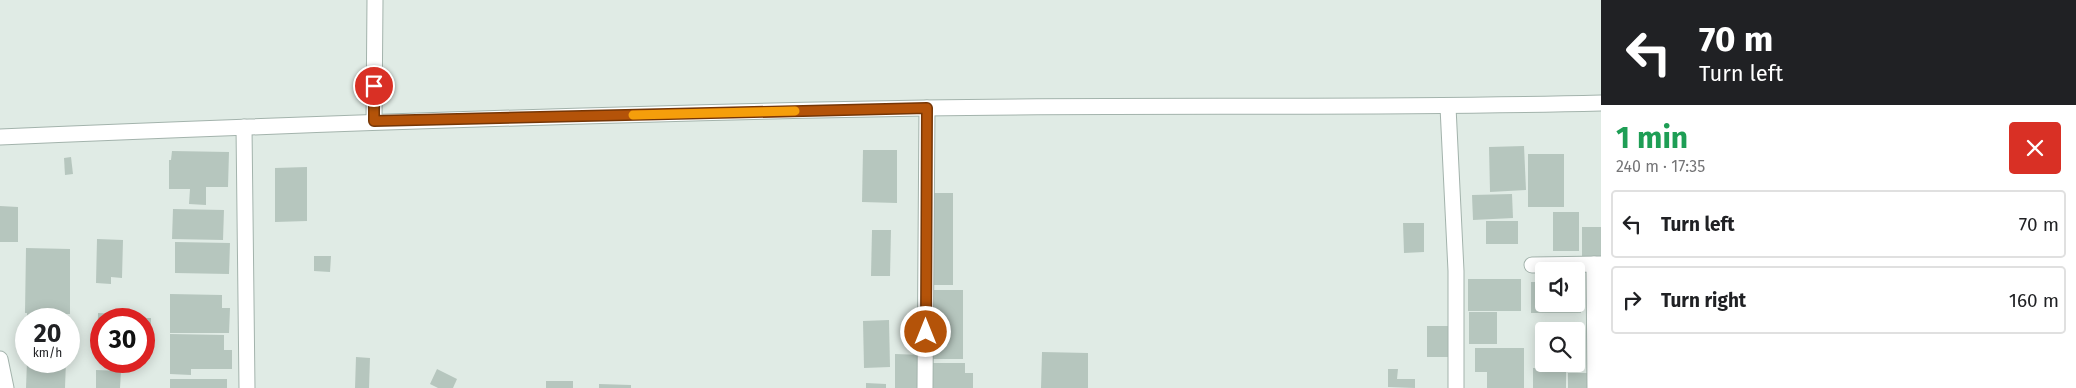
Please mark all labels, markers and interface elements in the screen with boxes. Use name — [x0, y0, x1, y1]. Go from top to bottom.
text: 70 m — [1699, 18, 1773, 60]
icon: left — [1616, 20, 1681, 85]
text: Turn left — [1699, 60, 1783, 87]
pin — [353, 65, 395, 107]
icon: arrive — [360, 72, 388, 100]
text: 1 min — [1616, 120, 1688, 156]
button: close — [2009, 122, 2061, 174]
text: 240 m · 17:35 — [1616, 157, 1705, 176]
icon: left — [1618, 210, 1646, 238]
text: Turn left — [1661, 213, 1735, 236]
text: 70 m — [2019, 213, 2059, 236]
map controls — [1535, 262, 1585, 372]
button: sound — [1535, 262, 1585, 312]
icon: right — [1618, 286, 1646, 314]
text: Turn right — [1661, 289, 1746, 312]
text: 160 m — [2009, 289, 2059, 312]
position arrow — [899, 305, 951, 357]
speed limit sign: 30 — [90, 308, 155, 373]
text: 20 — [34, 319, 61, 349]
button: search — [1535, 322, 1585, 372]
text: km/h — [33, 346, 62, 360]

